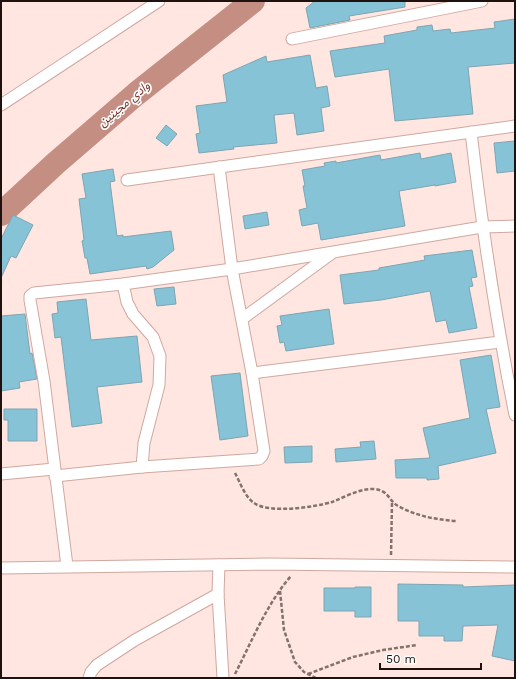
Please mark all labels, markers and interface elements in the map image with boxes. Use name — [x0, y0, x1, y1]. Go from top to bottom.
water label: وادي مجينين — [95, 78, 155, 132]
scale bar — [380, 645, 481, 671]
text: 50 m — [386, 652, 416, 666]

